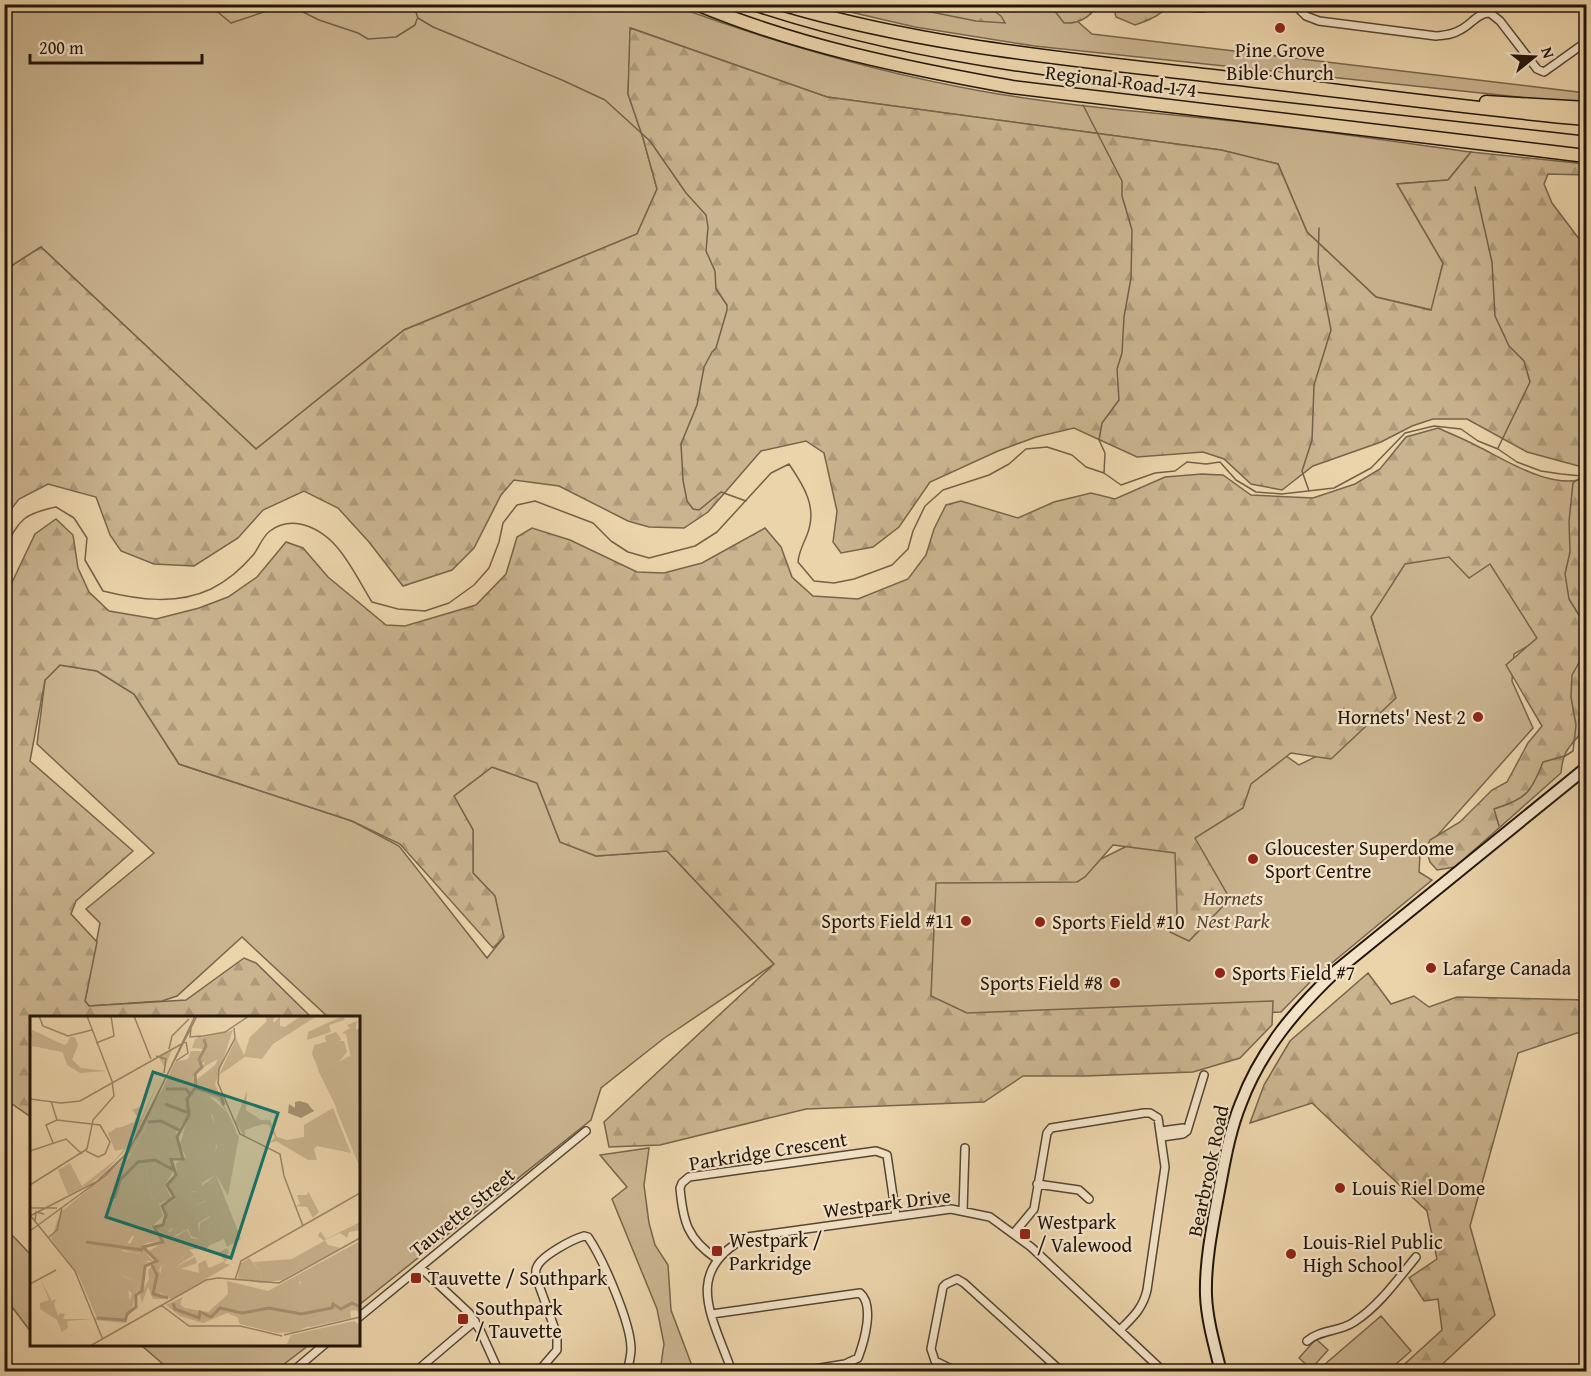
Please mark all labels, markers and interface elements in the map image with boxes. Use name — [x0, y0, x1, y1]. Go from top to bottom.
marker: Pine Grove Bible Church — [1273, 21, 1287, 35]
scale bar — [30, 27, 202, 65]
north arrow — [1504, 27, 1564, 87]
text: 200 m — [39, 34, 84, 61]
place label: Pine Grove Bible Church — [1226, 35, 1334, 87]
text: N — [1535, 44, 1561, 61]
street label: Regional Road 174 — [1044, 57, 1199, 104]
place label: Hornets' Nest 2 — [1338, 702, 1466, 731]
marker: Hornets' Nest 2 — [1471, 710, 1485, 724]
place label: Gloucester Superdome Sport Centre — [1265, 833, 1454, 885]
marker: Gloucester Superdome Sport Centre — [1246, 852, 1260, 866]
park label: Hornets Nest Park — [1195, 883, 1271, 935]
place label: Sports Field #11 — [821, 906, 954, 935]
place label: Sports Field #10 — [1052, 907, 1185, 936]
marker: Sports Field #11 — [959, 914, 973, 928]
marker: Sports Field #10 — [1033, 915, 1047, 929]
place label: Lafarge Canada — [1443, 953, 1572, 982]
place label: Sports Field #7 — [1232, 958, 1355, 987]
marker: Lafarge Canada — [1424, 961, 1438, 975]
marker: Sports Field #7 — [1213, 966, 1227, 980]
place label: Sports Field #8 — [980, 968, 1103, 997]
marker: Sports Field #8 — [1108, 976, 1122, 990]
inset map — [30, 1016, 360, 1346]
street label: Bearbrook Road — [1179, 1102, 1236, 1239]
street label: Parkridge Crescent — [687, 1124, 849, 1177]
street label: Tauvette Street — [403, 1160, 521, 1263]
place label: Louis Riel Dome — [1352, 1173, 1485, 1202]
street label: Westpark Drive — [821, 1180, 952, 1225]
marker: Louis Riel Dome — [1333, 1181, 1347, 1195]
place label: Westpark / Valewood — [1037, 1207, 1133, 1259]
place label: Westpark / Parkridge — [729, 1225, 822, 1277]
marker: Westpark / Valewood — [1018, 1227, 1032, 1241]
place label: Louis-Riel Public High School — [1303, 1227, 1443, 1279]
marker: Westpark / Parkridge — [710, 1244, 724, 1258]
marker: Louis-Riel Public High School — [1284, 1247, 1298, 1261]
place label: Tauvette / Southpark — [428, 1263, 608, 1292]
marker: Tauvette / Southpark — [409, 1271, 423, 1285]
place label: Southpark / Tauvette — [475, 1293, 564, 1345]
marker: Southpark / Tauvette — [456, 1312, 470, 1326]

